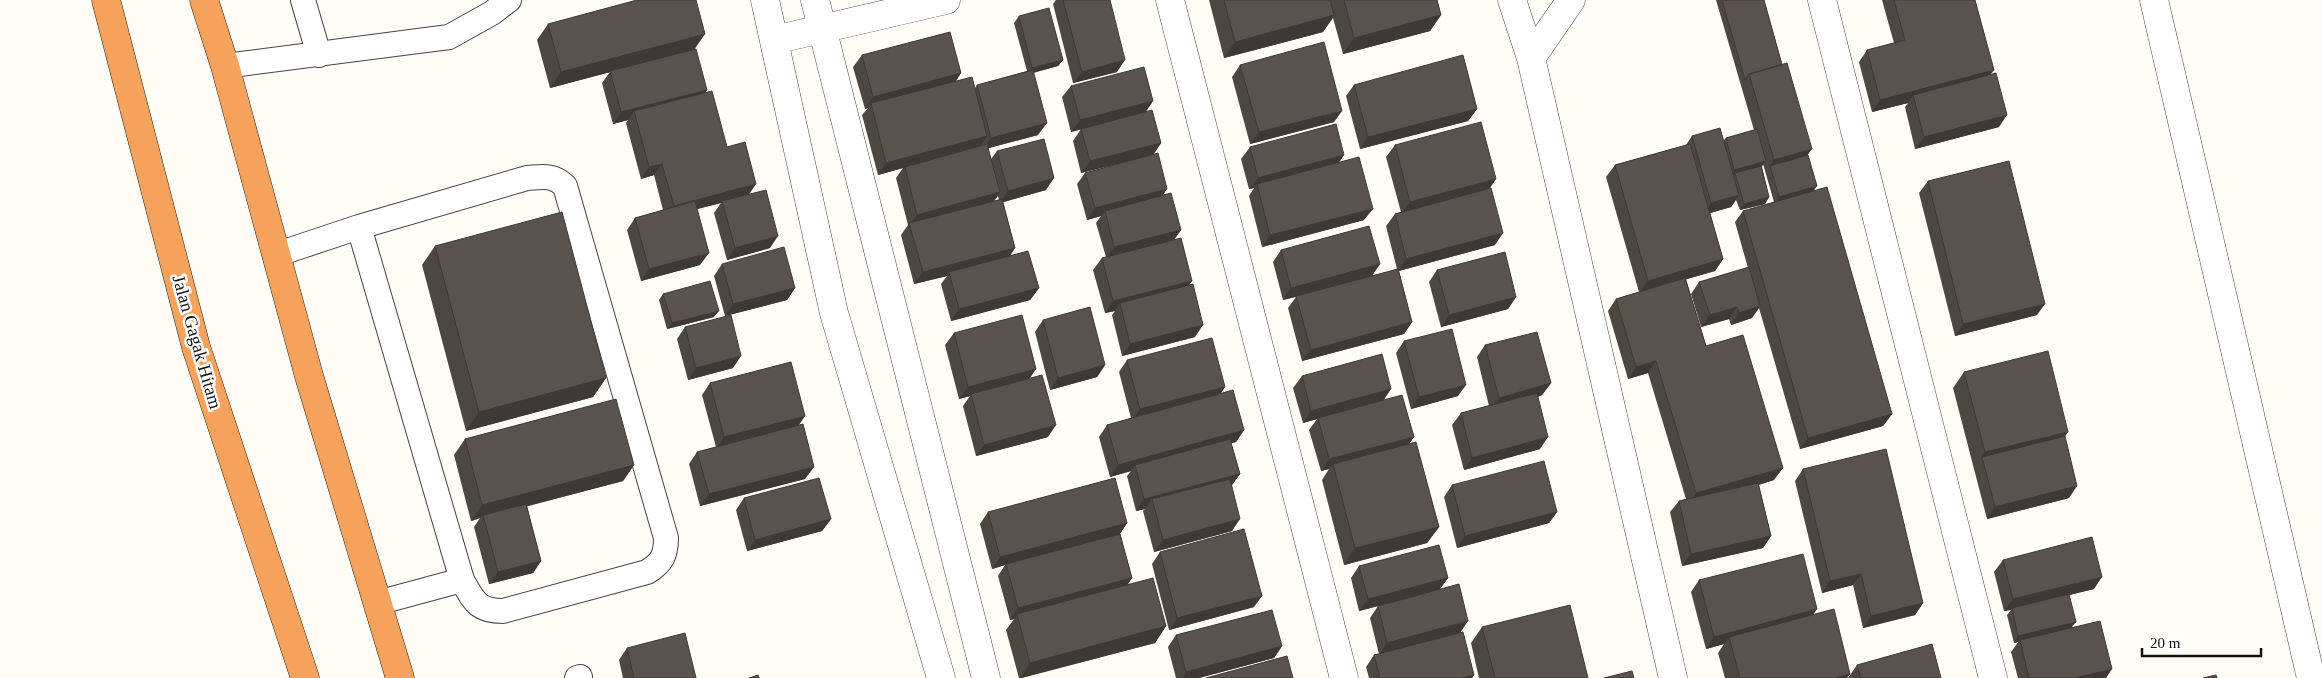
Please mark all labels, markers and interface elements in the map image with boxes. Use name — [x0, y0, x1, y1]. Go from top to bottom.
street label: Jalan Gagak Hitam — [168, 273, 226, 411]
scale bar — [2142, 626, 2261, 658]
text: 20 m — [2150, 635, 2181, 651]

